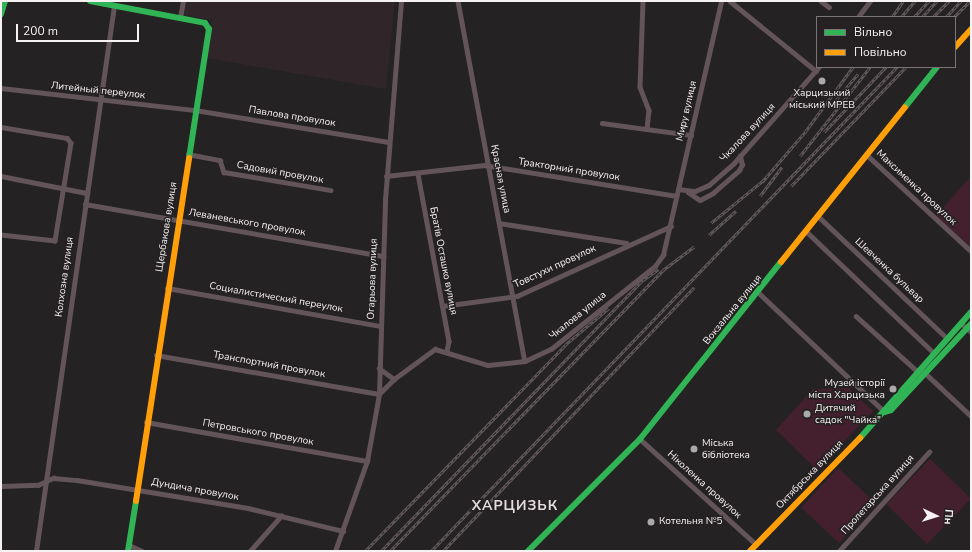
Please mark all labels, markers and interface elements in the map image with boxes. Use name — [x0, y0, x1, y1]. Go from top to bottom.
scale bar — [18, 16, 141, 42]
legend — [816, 16, 956, 68]
text: 200 m — [23, 23, 58, 39]
text: Вільно — [854, 24, 892, 40]
text: Повільно — [854, 44, 907, 60]
marker: Харцизький міський МРЕВ — [817, 76, 827, 86]
street label: Литейный переулок — [50, 80, 146, 102]
street label: Миру вулиця — [674, 80, 700, 142]
place label: Харцизький міський МРЕВ — [789, 87, 855, 110]
street label: Чкалова вулиця — [718, 101, 778, 165]
street label: Павлова провулок — [248, 104, 336, 130]
street label: Красная улица — [487, 144, 513, 214]
street label: Максименка провулок — [873, 148, 959, 228]
street label: Тракторний провулок — [517, 156, 621, 184]
street label: Садовий провулок — [236, 159, 324, 187]
street label: Щербакова вулиця — [154, 181, 180, 273]
street label: Братів Осташко вулиця — [427, 206, 459, 316]
street label: Леваневського провулок — [188, 207, 306, 239]
street label: Колхозна вулиця — [53, 236, 77, 318]
street label: Шевченка бульвар — [852, 236, 926, 306]
street label: Огарьова вулиця — [366, 238, 380, 320]
street label: Товстухи провулок — [512, 243, 598, 291]
street label: Вокзальна вулиця — [701, 273, 765, 347]
street label: Социалистический переулок — [208, 280, 344, 316]
street label: Чкалова улица — [547, 289, 609, 343]
street label: Транспортний провулок — [212, 349, 326, 381]
place label: Музей історії міста Харцизька — [808, 377, 885, 400]
marker: Музей історії міста Харцизька — [888, 384, 898, 394]
place label: Дитячий садок "Чайка" — [815, 402, 881, 426]
marker: Дитячий садок "Чайка" — [802, 409, 812, 419]
street label: Петровського провулок — [202, 417, 314, 449]
place label: Міська бібліотека — [702, 437, 750, 460]
street label: Октябрська вулиця — [774, 438, 846, 512]
marker: Міська бібліотека — [689, 444, 699, 454]
street label: Ніколенка провулок — [664, 449, 744, 521]
street label: Пролетарська вулиця — [839, 453, 917, 537]
street label: Дундича провулок — [150, 476, 240, 504]
north arrow — [916, 496, 956, 536]
district label: ХАРЦИЗЬК — [472, 498, 558, 514]
text: Пн — [940, 509, 956, 525]
place label: Котельня №5 — [659, 516, 723, 528]
marker: Котельня №5 — [646, 517, 656, 527]

